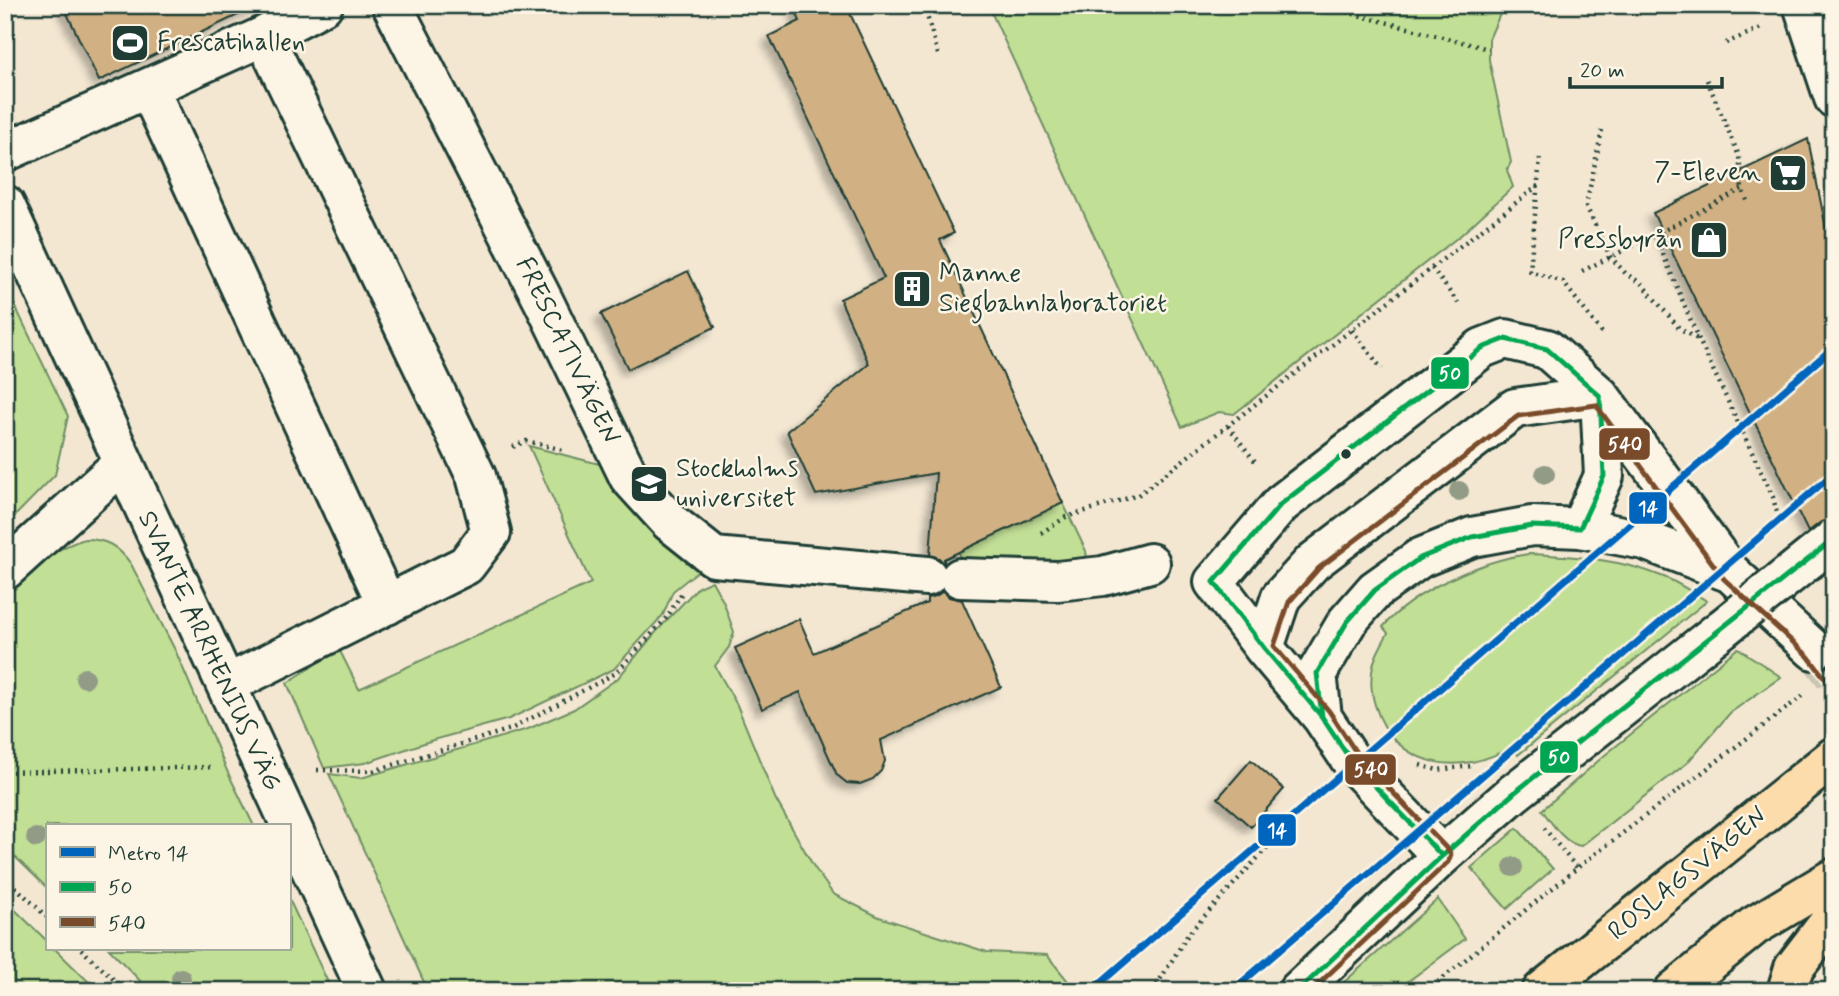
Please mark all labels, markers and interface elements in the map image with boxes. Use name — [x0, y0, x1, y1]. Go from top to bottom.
sports icon: Frescatihallen — [109, 22, 151, 64]
place label: Frescatihallen — [157, 26, 305, 60]
scale bar — [1570, 46, 1722, 90]
text: 20 m — [1580, 57, 1625, 85]
supermarket icon: 7-Eleven — [1767, 152, 1809, 194]
place label: 7-Eleven — [1654, 156, 1761, 190]
shop icon: Pressbyrån — [1688, 219, 1730, 261]
place label: Pressbyrån — [1558, 223, 1682, 257]
street label: FRESCATIVÄGEN — [507, 252, 627, 450]
place label: Manne Siegbahnlaboratoriet — [939, 257, 1167, 324]
building icon: Manne Siegbahnlaboratoriet — [891, 268, 933, 310]
line badge: 50 — [1430, 356, 1470, 390]
text: 50 — [1439, 362, 1461, 387]
line badge: 540 — [1598, 427, 1651, 461]
text: 540 — [1608, 433, 1642, 458]
unlabelled marker — [1339, 447, 1353, 461]
place label: Stockholms universitet — [676, 452, 798, 516]
school or university icon: Stockholms universitet — [628, 463, 670, 505]
line badge: 14 — [1628, 491, 1668, 525]
text: 14 — [1638, 497, 1658, 522]
street label: SVANTE ARRHENIUS VÄG — [129, 506, 289, 796]
line badge: 50 — [1539, 740, 1579, 774]
text: 50 — [1548, 746, 1570, 771]
line badge: 540 — [1344, 753, 1397, 786]
text: 540 — [1354, 758, 1388, 783]
street label: ROSLAGSVÄGEN — [1601, 799, 1775, 949]
line badge: 14 — [1257, 813, 1297, 847]
text: 14 — [1267, 819, 1287, 844]
legend — [46, 824, 290, 950]
text: Metro 14 — [108, 840, 189, 868]
text: 50 — [108, 874, 133, 902]
text: 540 — [108, 910, 146, 938]

